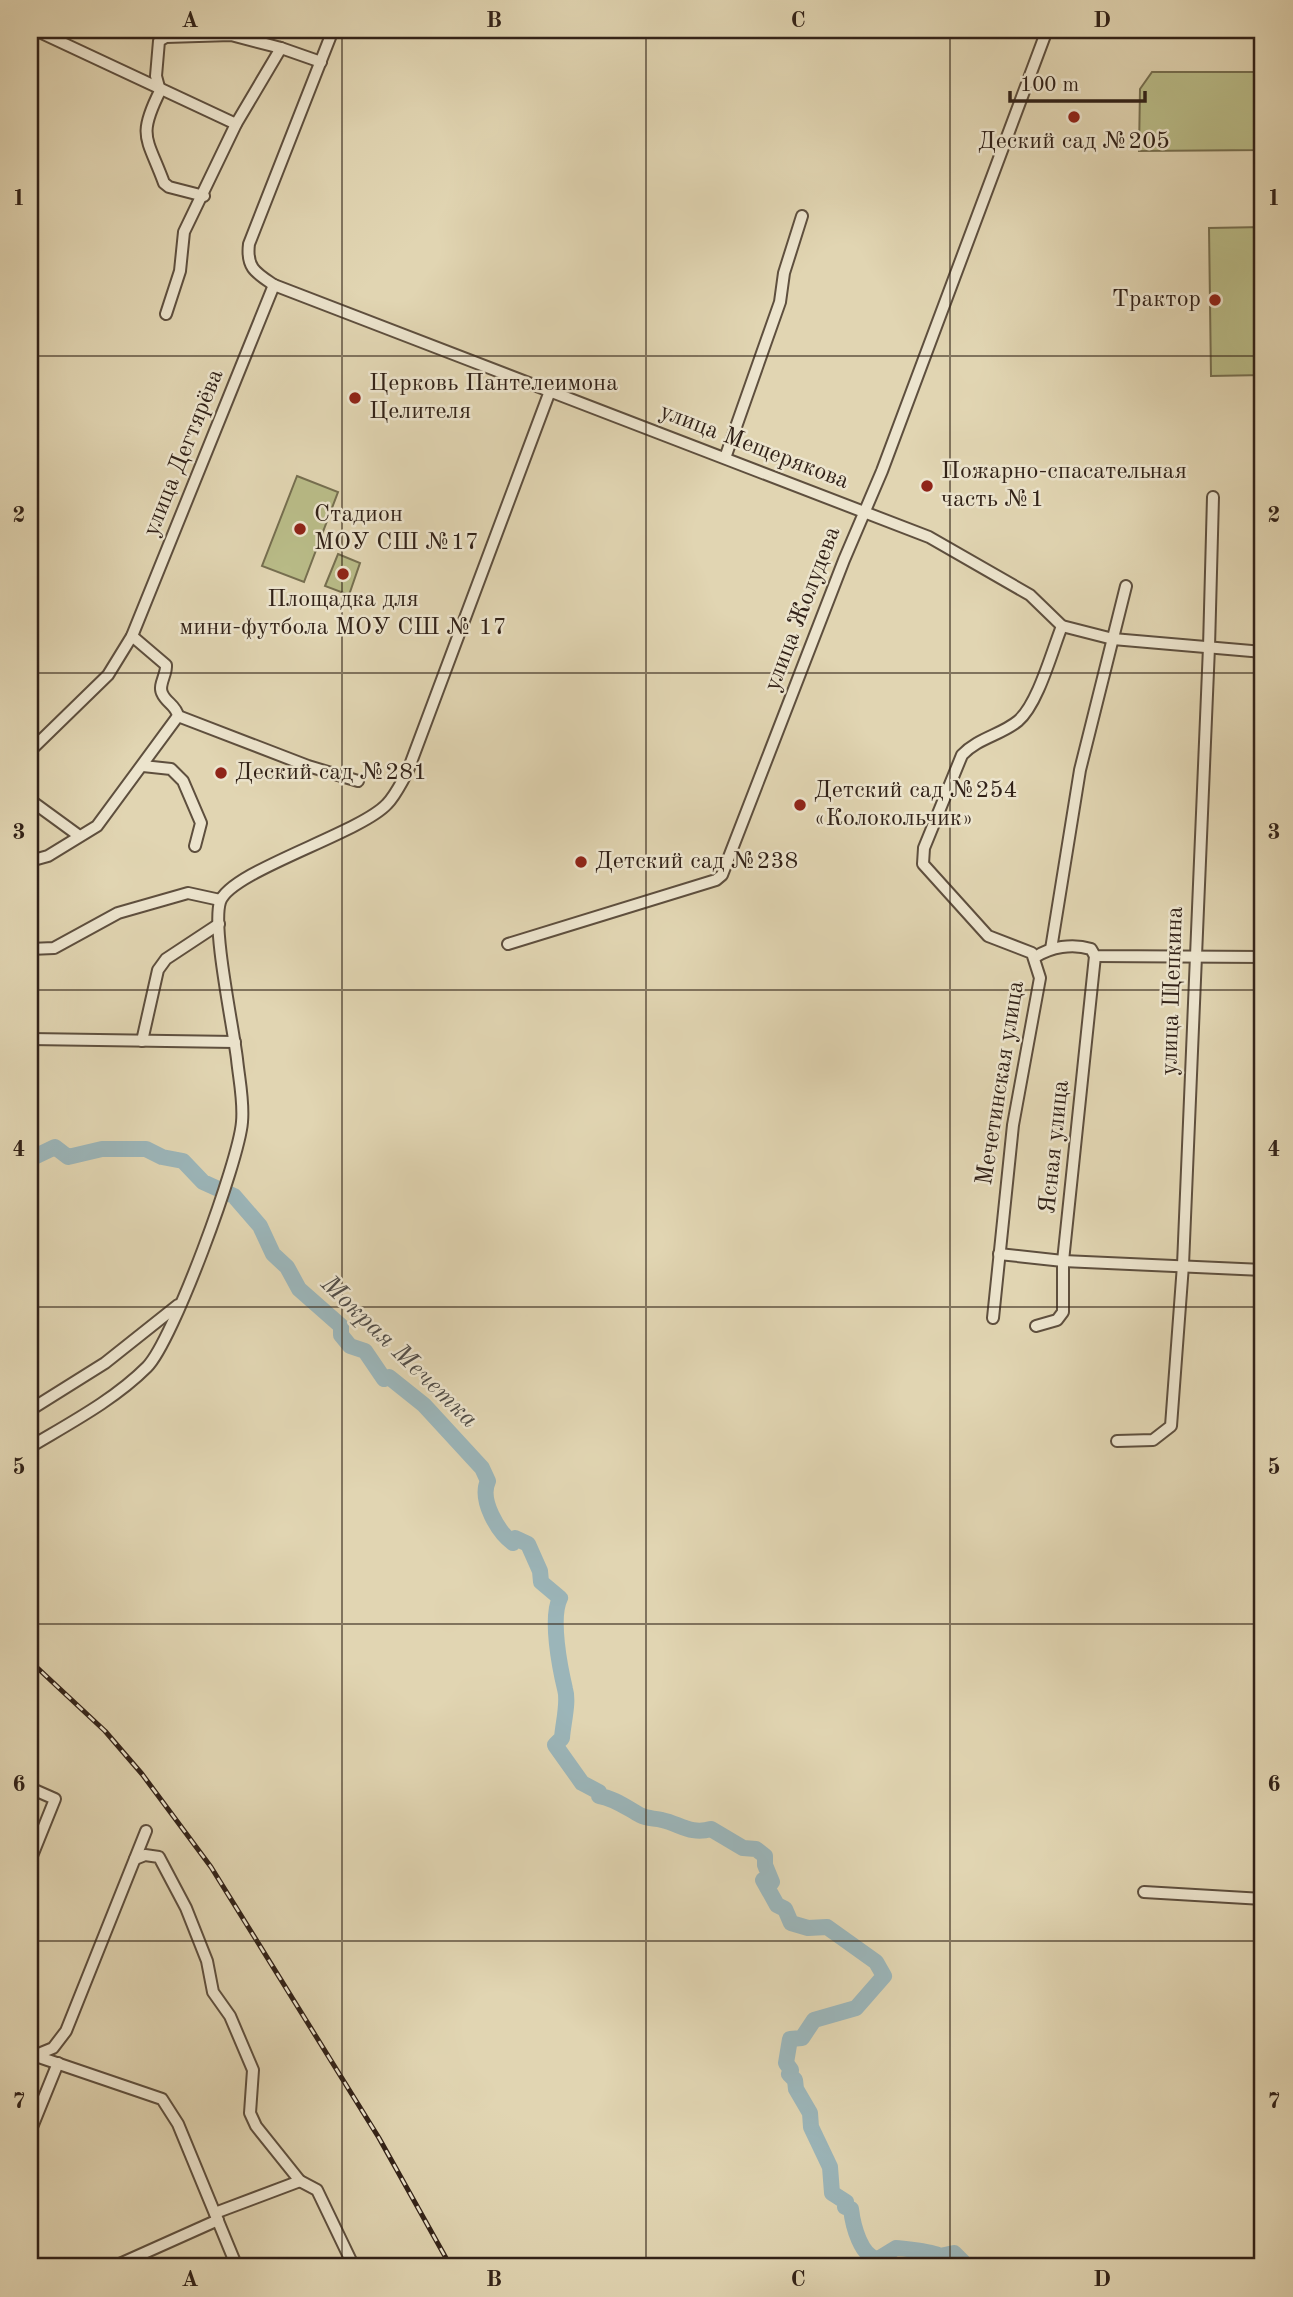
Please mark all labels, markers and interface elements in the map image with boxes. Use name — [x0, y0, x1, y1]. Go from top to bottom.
text: A — [181, 9, 199, 32]
text: B — [486, 9, 502, 32]
text: C — [790, 9, 806, 32]
text: D — [1093, 9, 1111, 32]
scale bar — [1010, 60, 1144, 104]
text: 100 m — [1020, 75, 1079, 96]
marker: Деский сад №205 — [1066, 109, 1082, 125]
place label: Деский сад №205 — [978, 130, 1170, 154]
text: 1 — [12, 187, 26, 210]
text: 1 — [1267, 187, 1281, 210]
place label: Трактор — [1112, 288, 1201, 312]
marker: Трактор — [1207, 292, 1223, 308]
street label: улица Дегтярёва — [140, 366, 229, 540]
place label: Церковь Пантелеимона Целителя — [369, 372, 618, 424]
marker: Церковь Пантелеимона Целителя — [347, 390, 363, 406]
street label: улица Мещерякова — [656, 400, 852, 494]
place label: Пожарно-спасательная часть №1 — [941, 460, 1187, 512]
marker: Пожарно-спасательная часть №1 — [919, 478, 935, 494]
place label: Стадион МОУ СШ №17 — [314, 503, 479, 555]
text: 2 — [12, 504, 26, 527]
text: 2 — [1267, 504, 1281, 527]
marker: Стадион МОУ СШ №17 — [292, 521, 308, 537]
street label: улица Жолудева — [761, 523, 845, 695]
marker: Площадка для мини-футбола МОУ СШ № 17 — [335, 566, 351, 582]
place label: Площадка для мини-футбола МОУ СШ № 17 — [179, 588, 507, 640]
place label: Деский сад №281 — [235, 761, 427, 785]
marker: Деский сад №281 — [213, 765, 229, 781]
place label: Детский сад №254 «Колокольчик» — [814, 779, 1017, 831]
marker: Детский сад №254 «Колокольчик» — [792, 797, 808, 813]
text: 3 — [12, 821, 26, 844]
text: 3 — [1267, 821, 1281, 844]
place label: Детский сад №238 — [595, 850, 798, 874]
marker: Детский сад №238 — [573, 854, 589, 870]
street label: улица Щепкина — [1158, 906, 1188, 1076]
street label: Мечетинская улица — [973, 979, 1029, 1187]
street label: Ясная улица — [1036, 1079, 1074, 1215]
text: 4 — [12, 1138, 26, 1161]
text: 4 — [1267, 1138, 1281, 1161]
water label: Мокрая Мечетка — [315, 1270, 482, 1433]
text: 5 — [12, 1456, 26, 1479]
text: 5 — [1267, 1456, 1281, 1479]
text: 6 — [12, 1773, 26, 1796]
text: 6 — [1267, 1773, 1281, 1796]
text: 7 — [12, 2090, 26, 2113]
text: 7 — [1267, 2090, 1281, 2113]
text: A — [181, 2268, 199, 2291]
text: B — [486, 2268, 502, 2291]
text: C — [790, 2268, 806, 2291]
text: D — [1093, 2268, 1111, 2291]

